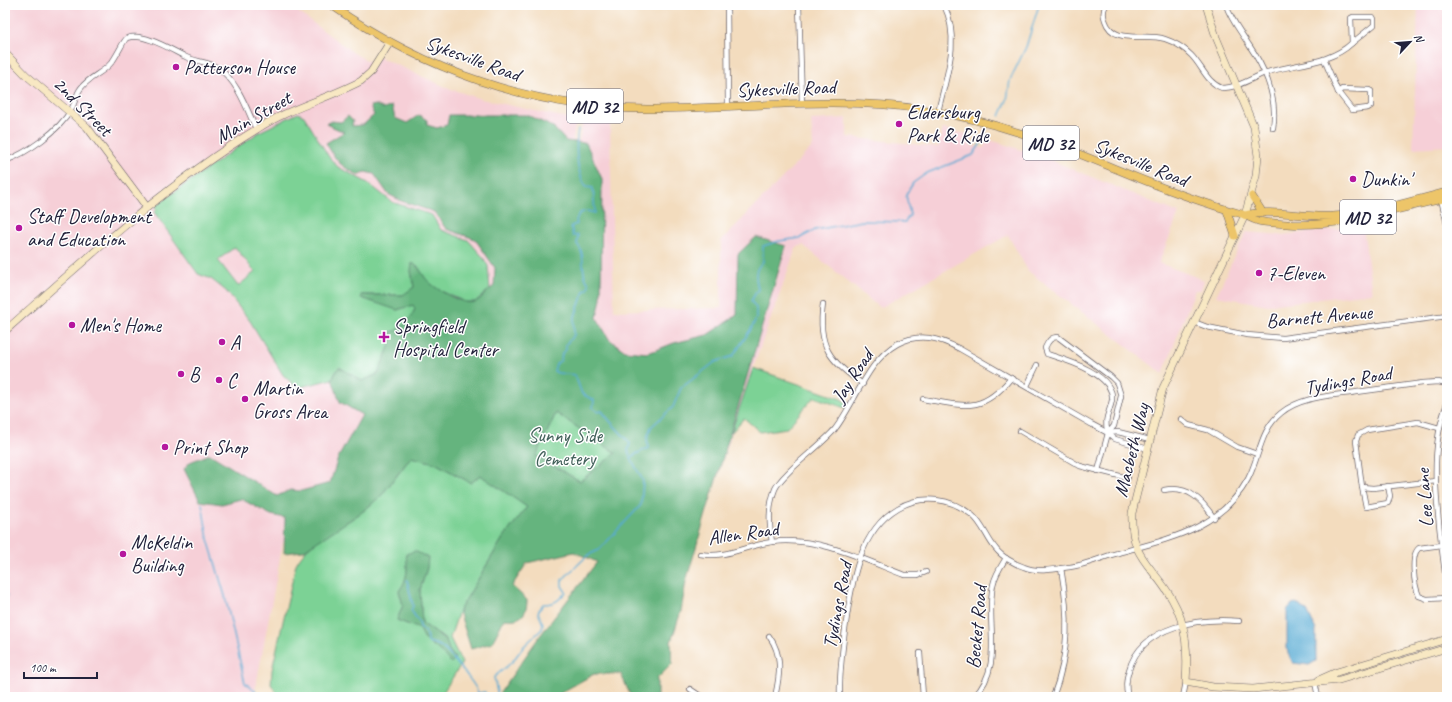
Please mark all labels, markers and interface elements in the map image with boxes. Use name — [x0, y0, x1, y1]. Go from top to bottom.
north arrow — [1390, 22, 1430, 62]
street label: Sykesville Road — [422, 30, 526, 88]
text: N — [1411, 31, 1428, 46]
place label: Patterson House — [184, 55, 296, 80]
marker: Patterson House — [171, 62, 181, 72]
street label: 2nd Street — [48, 71, 119, 143]
street label: Sykesville Road — [736, 74, 839, 103]
street label: Main Street — [211, 84, 298, 149]
road number: MD 32 — [567, 89, 623, 123]
place label: Eldersburg Park & Ride — [907, 100, 990, 148]
marker: Eldersburg Park & Ride — [894, 119, 904, 129]
road number: MD 32 — [1023, 126, 1079, 160]
street label: Sykesville Road — [1090, 132, 1194, 194]
place label: Dunkin' — [1361, 167, 1415, 192]
marker: Dunkin' — [1348, 174, 1358, 184]
road number: MD 32 — [1340, 200, 1396, 234]
place label: Staff Development and Education — [27, 204, 153, 252]
marker: Staff Development and Education — [14, 223, 24, 233]
place label: 7-Eleven — [1267, 261, 1326, 286]
marker: 7-Eleven — [1254, 268, 1264, 278]
street label: Barnett Avenue — [1265, 299, 1374, 334]
place label: Men's Home — [80, 313, 162, 338]
place label: Springfield Hospital Center — [393, 314, 500, 362]
marker: Men's Home — [67, 320, 77, 330]
place label: A — [230, 330, 241, 355]
marker: Springfield Hospital Center — [378, 331, 390, 343]
marker: A — [217, 337, 227, 347]
street label: Jay Road — [825, 342, 881, 409]
street label: Tydings Road — [1303, 360, 1397, 400]
place label: B — [189, 362, 201, 387]
place label: C — [227, 368, 239, 393]
marker: B — [176, 369, 186, 379]
marker: C — [214, 375, 224, 385]
place label: Martin Gross Area — [253, 376, 329, 424]
marker: Martin Gross Area — [240, 394, 250, 404]
street label: Macbeth Way — [1108, 400, 1155, 500]
park label: Sunny Side Cemetery — [528, 423, 604, 471]
place label: Print Shop — [173, 435, 249, 460]
marker: Print Shop — [160, 442, 170, 452]
street label: Lee Lane — [1410, 466, 1439, 528]
street label: Allen Road — [706, 516, 783, 551]
place label: McKeldin Building — [131, 530, 193, 578]
marker: McKeldin Building — [118, 549, 128, 559]
street label: Tydings Road — [817, 556, 859, 651]
street label: Becket Road — [960, 581, 993, 670]
scale bar — [24, 654, 97, 680]
text: 100 m — [30, 660, 57, 676]

